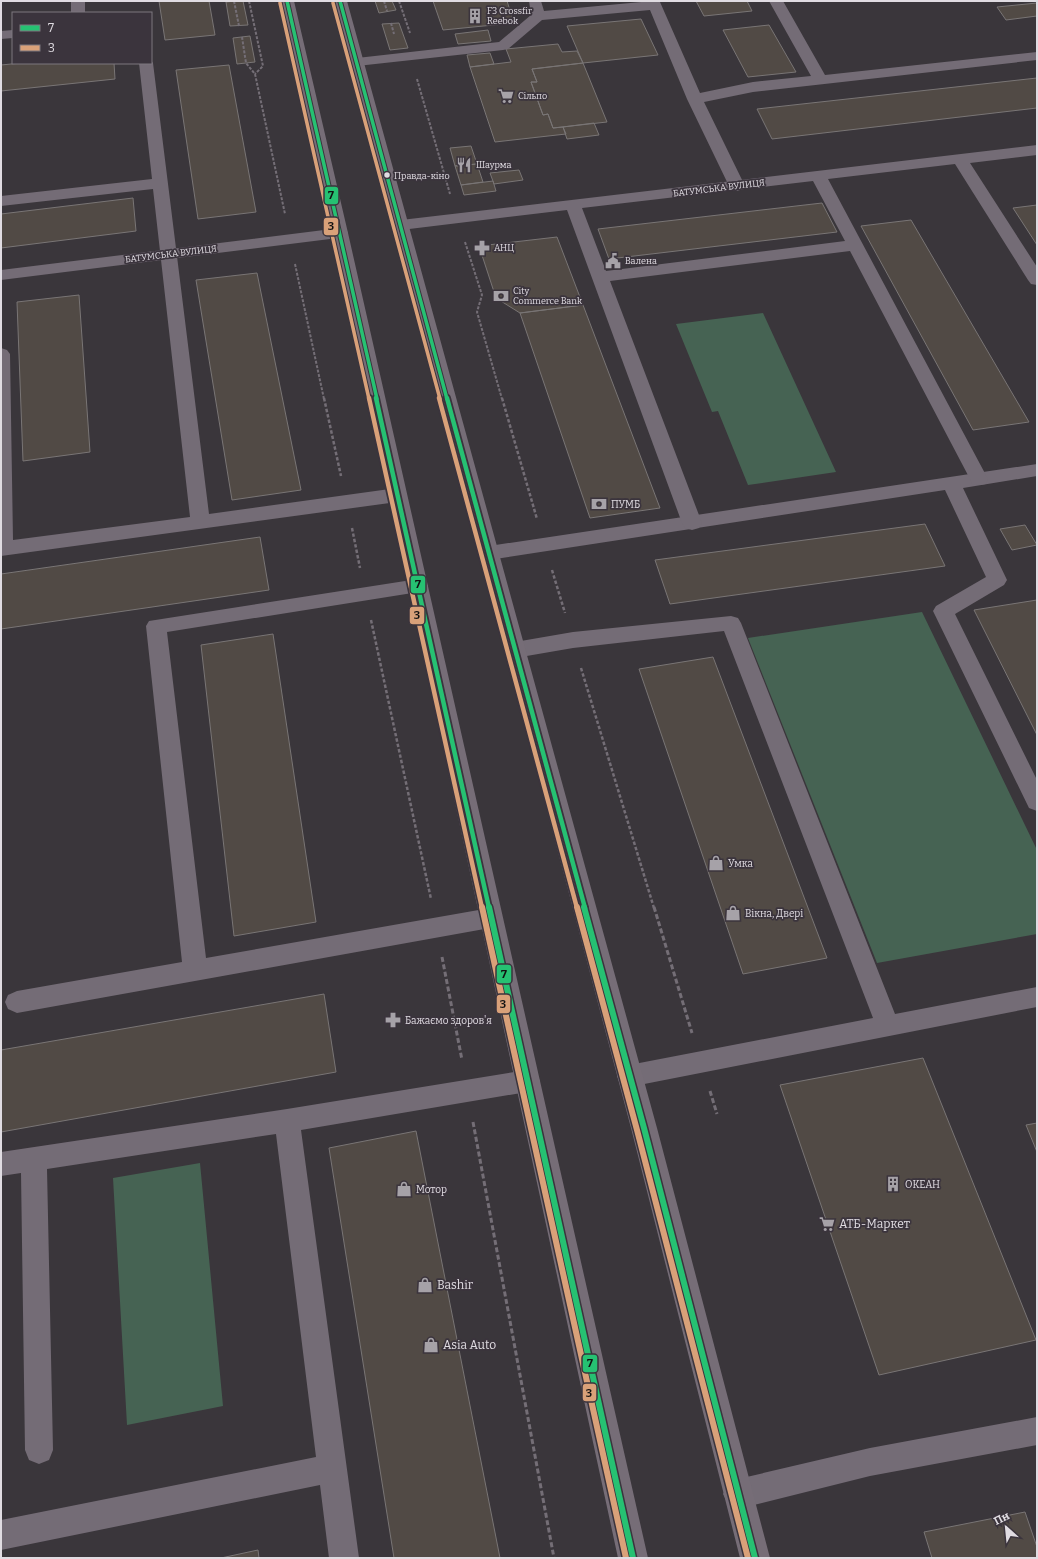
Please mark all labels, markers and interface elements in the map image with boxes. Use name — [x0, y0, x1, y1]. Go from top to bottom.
place label: F3 Crossfir Reebok — [487, 6, 532, 26]
building icon: F3 Crossfir Reebok — [466, 7, 484, 25]
legend — [12, 12, 152, 64]
text: 7 — [48, 21, 54, 35]
text: 3 — [48, 41, 55, 55]
supermarket icon: Сільпо — [497, 87, 515, 105]
place label: Сільпо — [518, 91, 547, 101]
restaurant icon: Шаурма — [455, 156, 473, 174]
place label: Шаурма — [476, 160, 512, 170]
marker: Правда-кіно — [382, 170, 392, 180]
place label: Правда-кіно — [394, 171, 450, 181]
street label: БАТУМСЬКА ВУЛИЦЯ — [673, 177, 766, 199]
line badge: 7 — [324, 186, 339, 205]
text: 7 — [328, 189, 334, 202]
line badge: 3 — [323, 217, 339, 236]
text: 3 — [328, 220, 334, 233]
pharmacy icon: АНЦ — [473, 239, 491, 257]
street label: БАТУМСЬКА ВУЛИЦЯ — [125, 243, 218, 265]
place label: АНЦ — [494, 243, 514, 253]
public building icon: Валена — [604, 252, 622, 270]
place label: Валена — [625, 256, 657, 266]
place label: City Commerce Bank — [513, 286, 583, 306]
bank icon: City Commerce Bank — [492, 287, 510, 305]
bank icon: ПУМБ — [590, 495, 608, 513]
place label: ПУМБ — [611, 499, 640, 511]
line badge: 7 — [410, 575, 426, 594]
text: 7 — [415, 578, 421, 591]
line badge: 3 — [409, 606, 425, 625]
text: 3 — [414, 609, 420, 622]
shop icon: Умка — [707, 854, 725, 872]
place label: Умка — [728, 858, 753, 870]
shop icon: Вікна, Двері — [724, 904, 742, 922]
place label: Вікна, Двері — [745, 908, 803, 920]
line badge: 7 — [496, 964, 512, 984]
text: 7 — [501, 968, 507, 981]
line badge: 3 — [496, 994, 511, 1014]
text: 3 — [500, 998, 506, 1011]
pharmacy icon: Бажаємо здоров'я — [384, 1011, 402, 1029]
place label: Бажаємо здоров'я — [405, 1015, 492, 1027]
building icon: ОКЕАН — [884, 1175, 902, 1193]
place label: ОКЕАН — [905, 1179, 940, 1191]
shop icon: Мотор — [395, 1180, 413, 1198]
place label: Мотор — [416, 1184, 447, 1196]
supermarket icon: АТБ-Маркет — [818, 1215, 836, 1233]
place label: АТБ-Маркет — [839, 1217, 910, 1231]
shop icon: Bashir — [416, 1276, 434, 1294]
place label: Bashir — [437, 1278, 474, 1292]
shop icon: Asia Auto — [422, 1336, 440, 1354]
place label: Asia Auto — [443, 1338, 496, 1352]
line badge: 7 — [582, 1354, 598, 1373]
text: 7 — [587, 1357, 593, 1370]
line badge: 3 — [582, 1383, 597, 1402]
text: 3 — [586, 1387, 592, 1400]
north arrow — [986, 1507, 1026, 1547]
text: Пн — [992, 1509, 1012, 1528]

